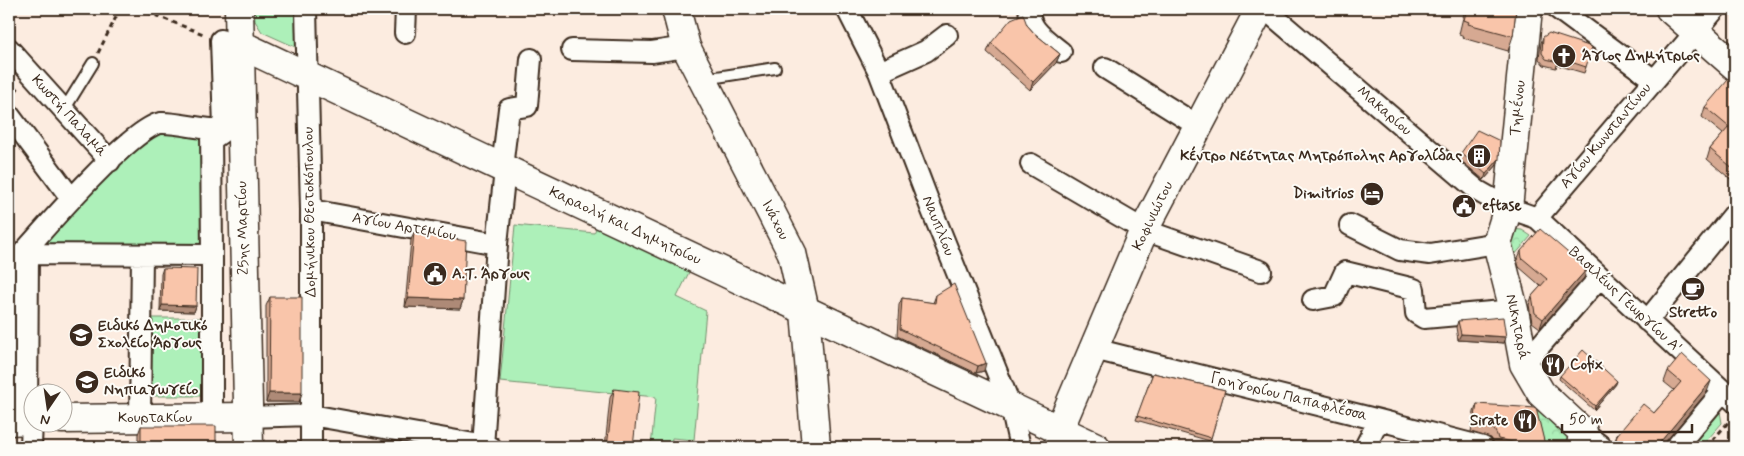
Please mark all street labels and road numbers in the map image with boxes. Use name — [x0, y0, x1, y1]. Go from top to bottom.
street label: Κωστή Παλαμά — [27, 71, 112, 162]
street label: Τημένου — [1505, 79, 1531, 137]
street label: Αγίου Κωνσταντίνου — [1556, 79, 1656, 193]
street label: Μακαρίου — [1352, 81, 1416, 141]
street label: Δομήνικου Θεοτοκόπουλου — [299, 126, 321, 297]
street label: Κοφινιώτου — [1128, 178, 1178, 254]
street label: 25ης Μαρτίου — [232, 181, 254, 275]
street label: Καραολή και Δημητρίου — [546, 182, 704, 270]
street label: Ναυπλίου — [917, 193, 959, 259]
street label: Ινάχου — [756, 196, 794, 244]
street label: Αγίου Αρτεμίου — [350, 208, 458, 246]
street label: Βασιλέως Γεωργίου Α' — [1564, 242, 1686, 358]
street label: Νικηταρά — [1500, 292, 1534, 362]
street label: Γρηγορίου Παπαφλέσσα — [1208, 368, 1370, 426]
street label: Κουρτακίου — [118, 408, 192, 428]

